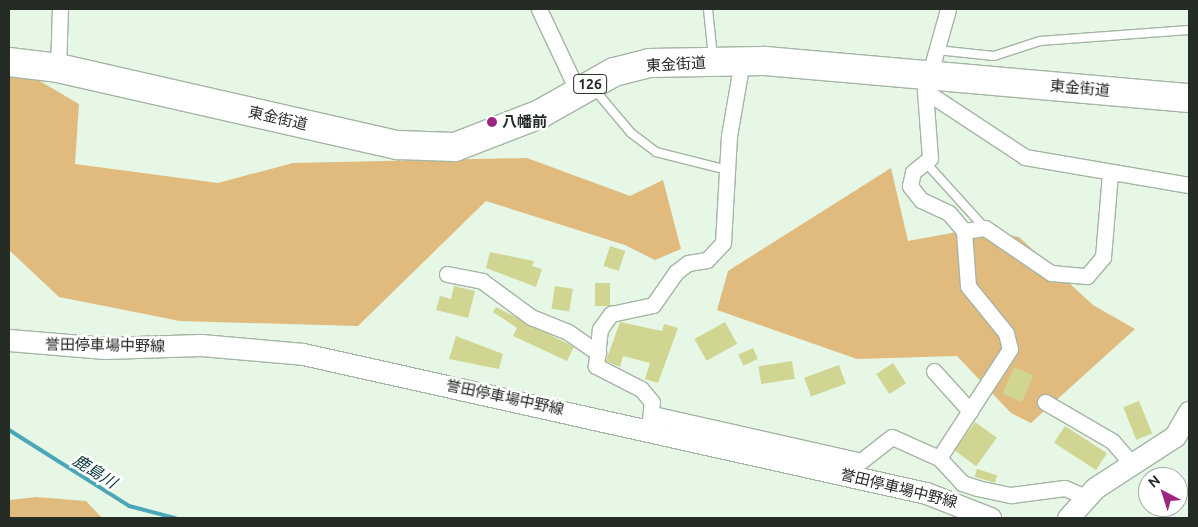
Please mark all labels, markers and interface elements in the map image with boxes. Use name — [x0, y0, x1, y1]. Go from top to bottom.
street label: 東金街道 — [646, 53, 706, 75]
road number: 126 — [572, 72, 608, 96]
street label: 東金街道 — [1049, 76, 1111, 100]
street label: 東金街道 — [247, 102, 309, 134]
place label: 八幡前 — [502, 113, 547, 131]
marker: 八幡前 — [486, 116, 498, 128]
street label: 誉田停車場中野線 — [45, 335, 165, 355]
street label: 誉田停車場中野線 — [444, 376, 566, 418]
water label: 鹿島川 — [70, 450, 120, 492]
street label: 誉田停車場中野線 — [839, 465, 959, 511]
north arrow — [1138, 467, 1188, 517]
text: N — [1145, 472, 1163, 491]

